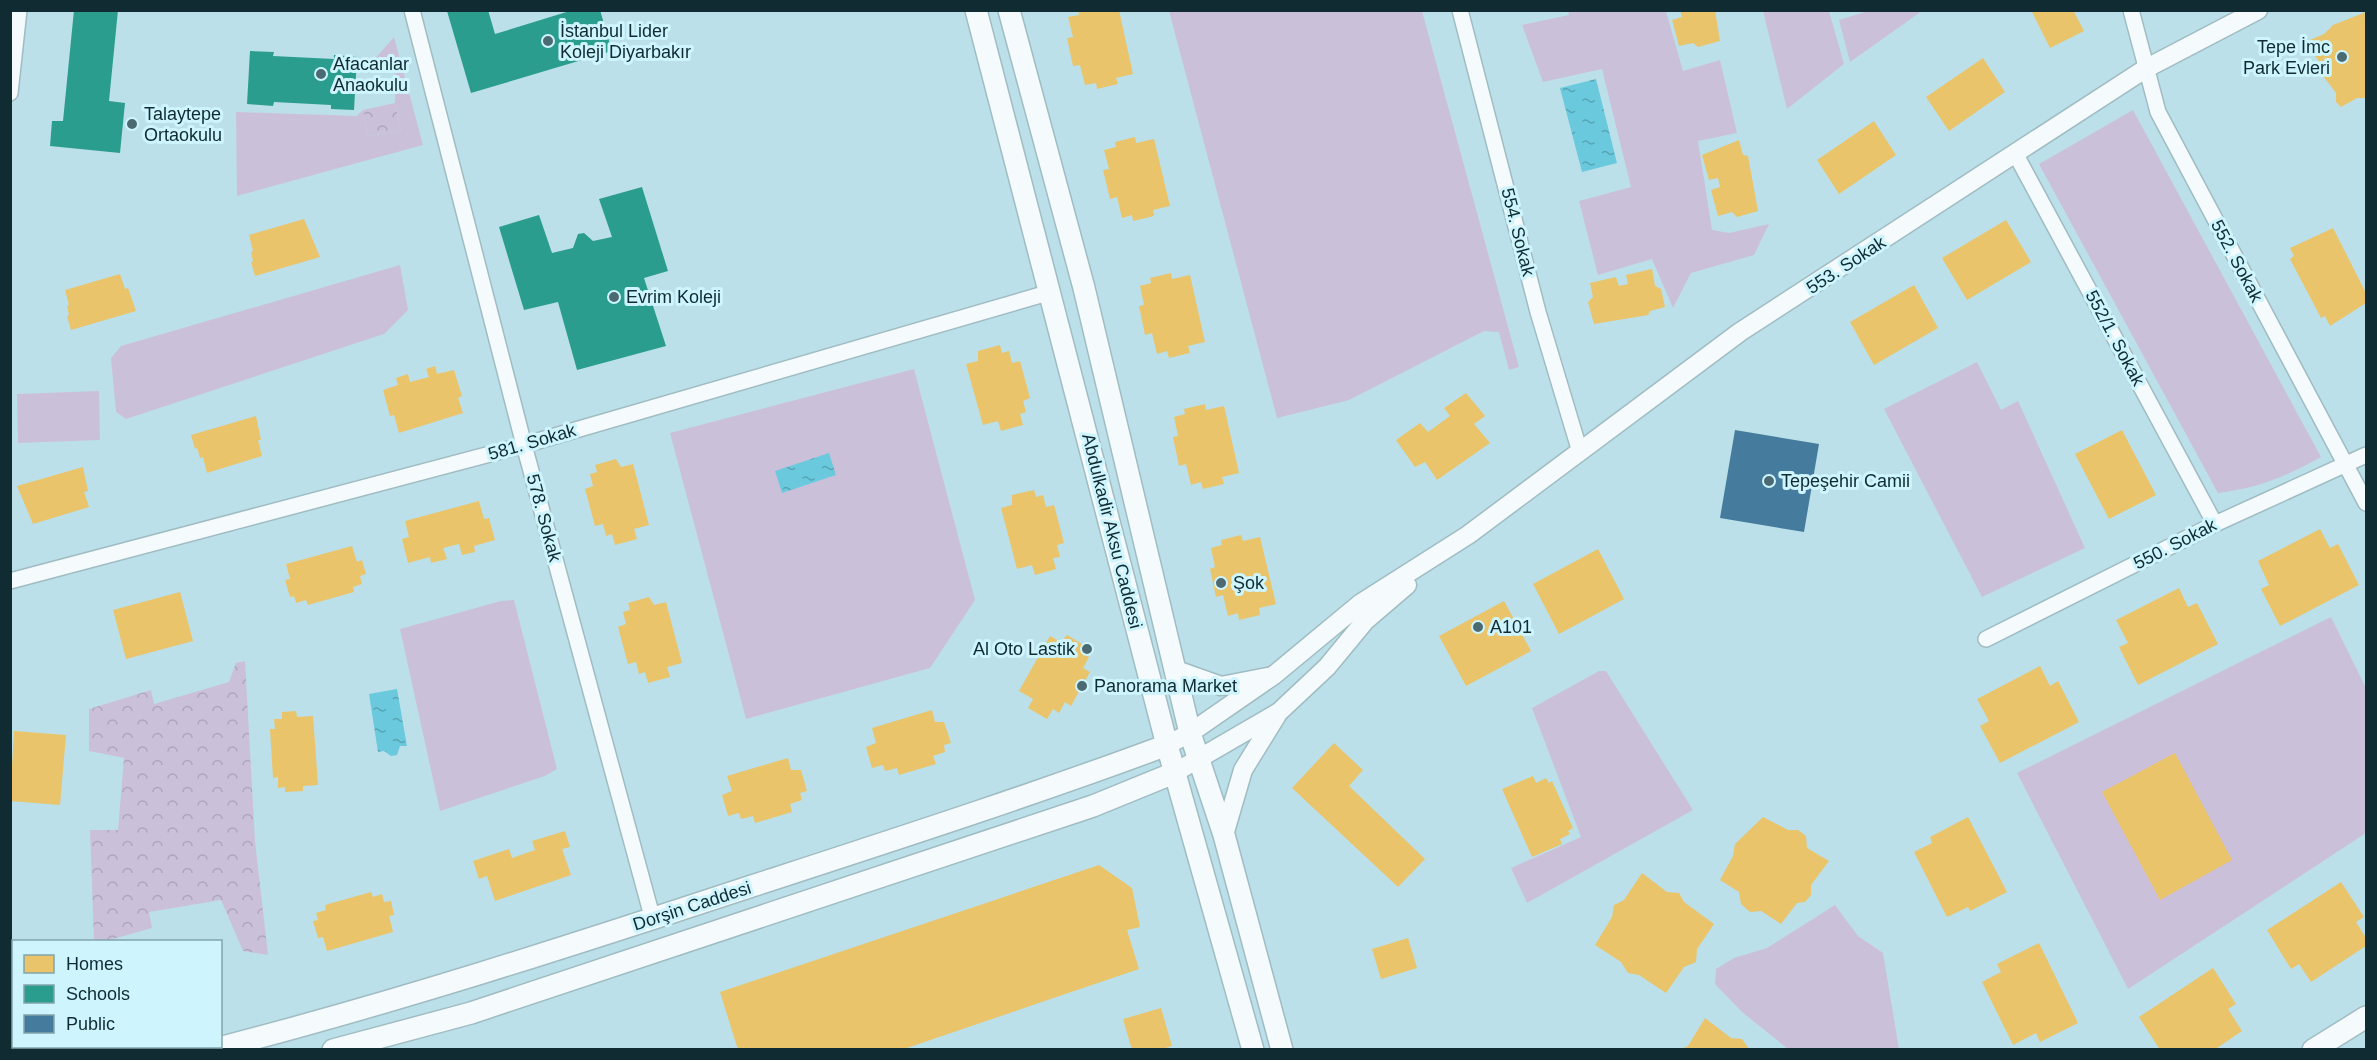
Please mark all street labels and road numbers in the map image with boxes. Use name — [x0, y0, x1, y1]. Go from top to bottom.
street label: 554. Sokak — [1497, 186, 1539, 279]
street label: 552. Sokak — [2207, 217, 2267, 306]
street label: 553. Sokak — [1803, 232, 1890, 298]
street label: 552/1. Sokak — [2082, 287, 2149, 390]
street label: 581. Sokak — [486, 420, 579, 464]
street label: Abdulkadir Aksu Caddesi — [1078, 431, 1146, 631]
street label: 578. Sokak — [523, 472, 566, 565]
street label: 550. Sokak — [2130, 514, 2221, 573]
street label: Dorşin Caddesi — [630, 877, 754, 935]

